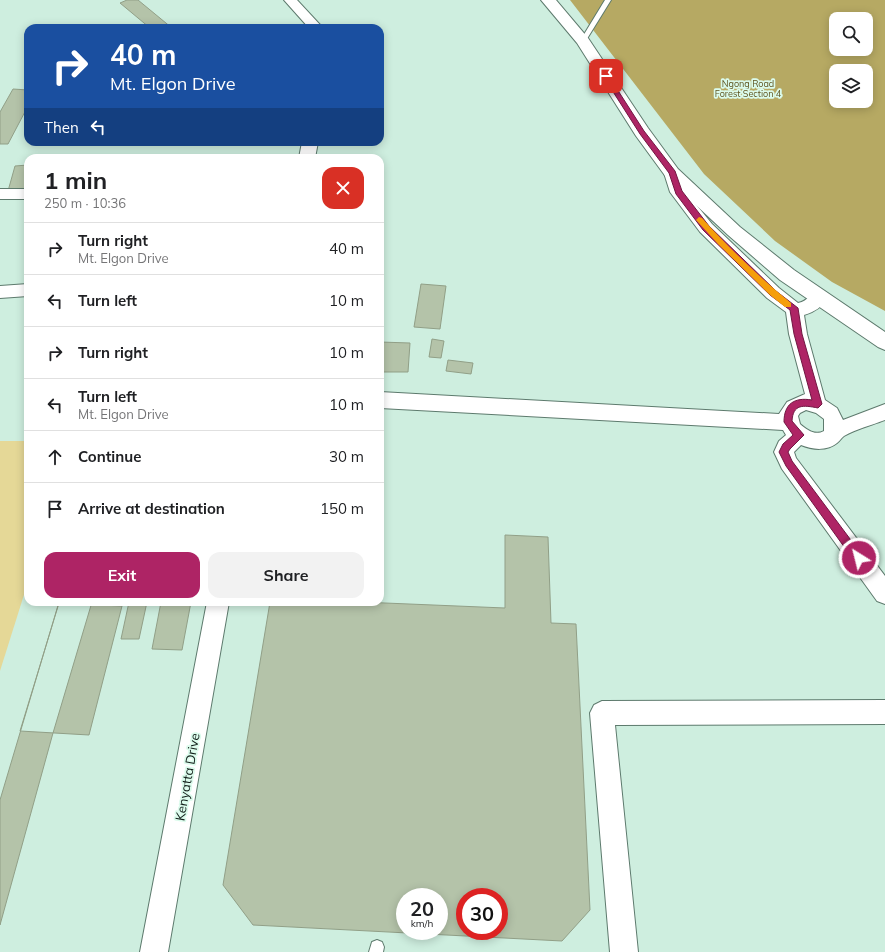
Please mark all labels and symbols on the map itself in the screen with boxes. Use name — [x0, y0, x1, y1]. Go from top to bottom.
pin — [589, 59, 623, 93]
park label: Ngong Road Forest Section 4 — [715, 78, 782, 99]
position arrow — [838, 537, 880, 579]
street label: Kenyatta Drive — [171, 732, 203, 822]
speed limit sign: 30 — [456, 888, 508, 940]

